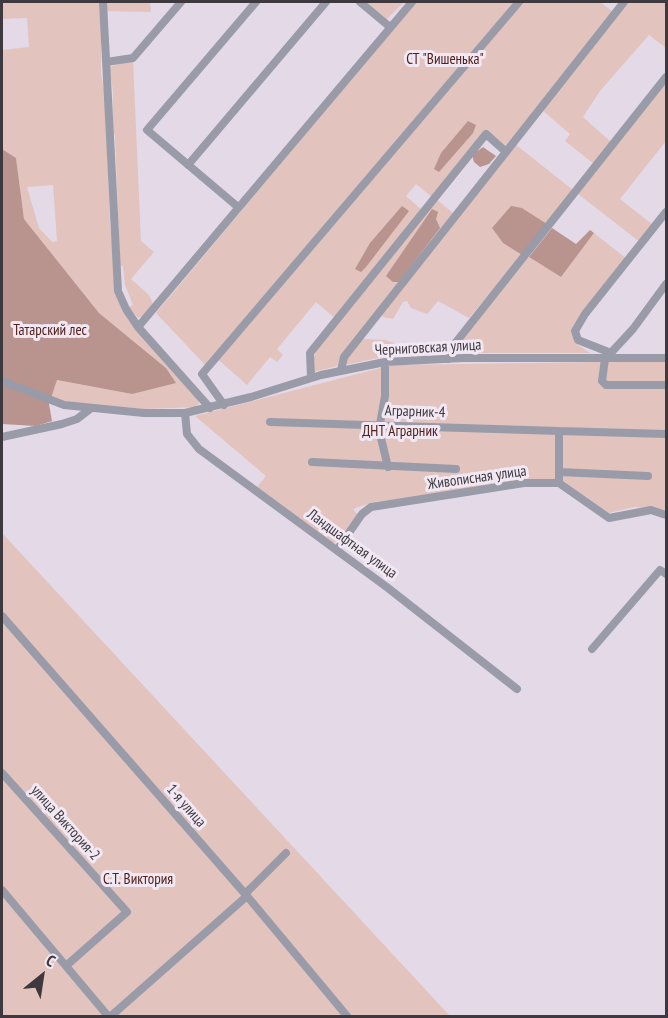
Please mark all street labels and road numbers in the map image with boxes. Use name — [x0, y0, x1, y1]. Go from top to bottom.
street label: Черниговская улица — [374, 336, 482, 360]
street label: Аграрник-4 — [384, 402, 446, 422]
street label: Живописная улица — [426, 462, 528, 494]
street label: Ландшафтная улица — [304, 505, 400, 583]
street label: 1-я улица — [163, 781, 209, 831]
street label: улица Виктория-2 — [27, 782, 103, 864]

